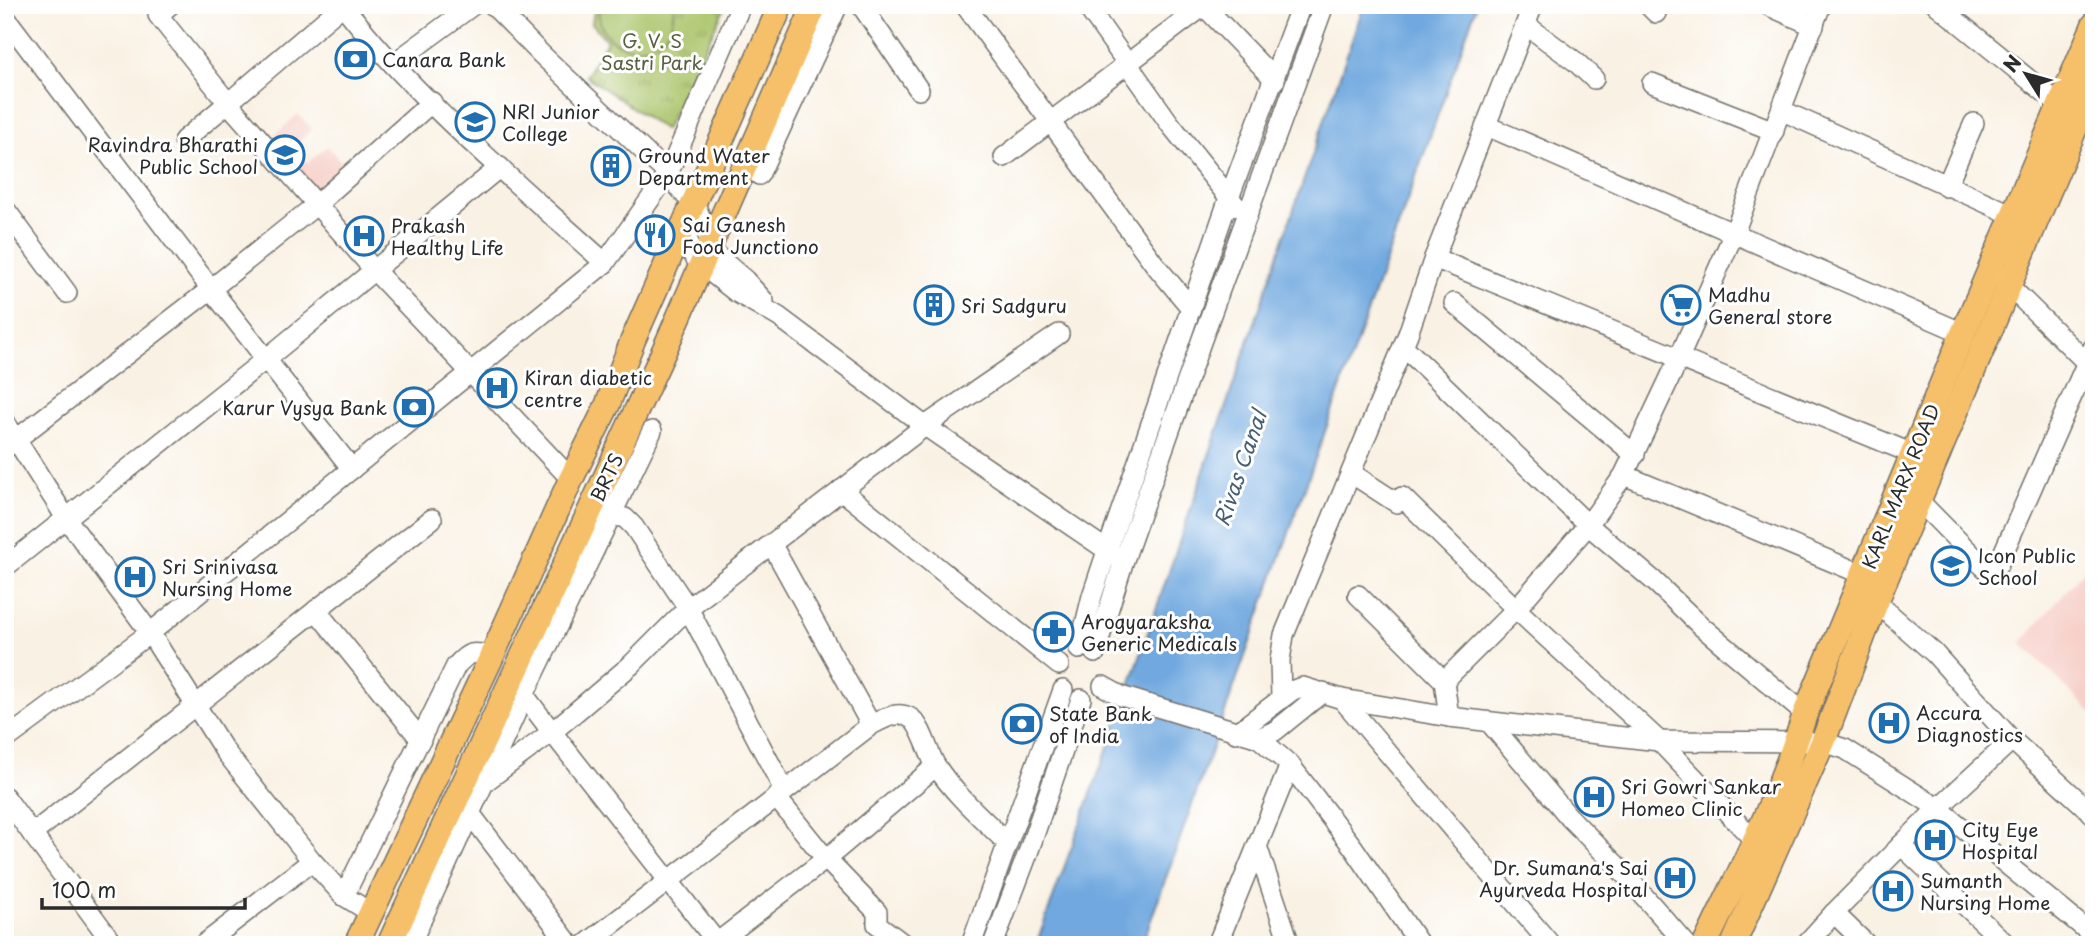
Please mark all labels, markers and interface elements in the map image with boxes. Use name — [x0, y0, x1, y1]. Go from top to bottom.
park label: G. V. S Sastri Park — [601, 26, 703, 76]
bank icon: Canara Bank — [334, 38, 376, 80]
north arrow — [1990, 38, 2060, 108]
place label: Canara Bank — [382, 45, 506, 73]
text: N — [1996, 49, 2027, 78]
place label: NRI Junior College — [502, 97, 600, 147]
school or university icon: NRI Junior College — [454, 101, 496, 143]
place label: Ravindra Bharathi Public School — [88, 130, 258, 180]
school or university icon: Ravindra Bharathi Public School — [264, 134, 306, 176]
place label: Ground Water Department — [638, 141, 770, 191]
building icon: Ground Water Department — [590, 145, 632, 187]
place label: Sai Ganesh Food Junctiono — [682, 210, 819, 260]
place label: Prakash Healthy Life — [391, 211, 504, 261]
restaurant icon: Sai Ganesh Food Junctiono — [634, 214, 676, 256]
hospital icon: Prakash Healthy Life — [343, 215, 385, 257]
place label: Madhu General store — [1708, 280, 1832, 330]
building icon: Sri Sadguru — [913, 284, 955, 326]
supermarket icon: Madhu General store — [1660, 284, 1702, 326]
place label: Sri Sadguru — [961, 291, 1067, 319]
place label: Kiran diabetic centre — [524, 363, 652, 413]
hospital icon: Kiran diabetic centre — [476, 367, 518, 409]
bank icon: Karur Vysya Bank — [393, 386, 435, 428]
place label: Karur Vysya Bank — [222, 393, 387, 421]
street label: KARL MARX ROAD — [1854, 399, 1946, 573]
water label: Rivas Canal — [1204, 403, 1275, 530]
street label: BRTS — [583, 448, 629, 506]
place label: Icon Public School — [1978, 541, 2076, 591]
school or university icon: Icon Public School — [1930, 545, 1972, 587]
place label: Sri Srinivasa Nursing Home — [162, 552, 292, 602]
hospital icon: Sri Srinivasa Nursing Home — [114, 556, 156, 598]
place label: Arogyaraksha Generic Medicals — [1081, 607, 1237, 657]
pharmacy icon: Arogyaraksha Generic Medicals — [1033, 611, 1075, 653]
place label: Accura Diagnostics — [1916, 698, 2023, 748]
place label: State Bank of India — [1049, 699, 1153, 749]
hospital icon: Accura Diagnostics — [1868, 702, 1910, 744]
bank icon: State Bank of India — [1001, 703, 1043, 745]
place label: Sri Gowri Sankar Homeo Clinic — [1621, 772, 1782, 822]
hospital icon: Sri Gowri Sankar Homeo Clinic — [1573, 776, 1615, 818]
place label: City Eye Hospital — [1962, 815, 2038, 865]
hospital icon: City Eye Hospital — [1914, 819, 1956, 861]
place label: Dr. Sumana's Sai Ayurveda Hospital — [1479, 853, 1648, 903]
hospital icon: Dr. Sumana's Sai Ayurveda Hospital — [1654, 857, 1696, 899]
scale bar — [42, 866, 245, 910]
place label: Sumanth Nursing Home — [1920, 866, 2050, 916]
hospital icon: Sumanth Nursing Home — [1872, 870, 1914, 912]
text: 100 m — [52, 873, 116, 905]

